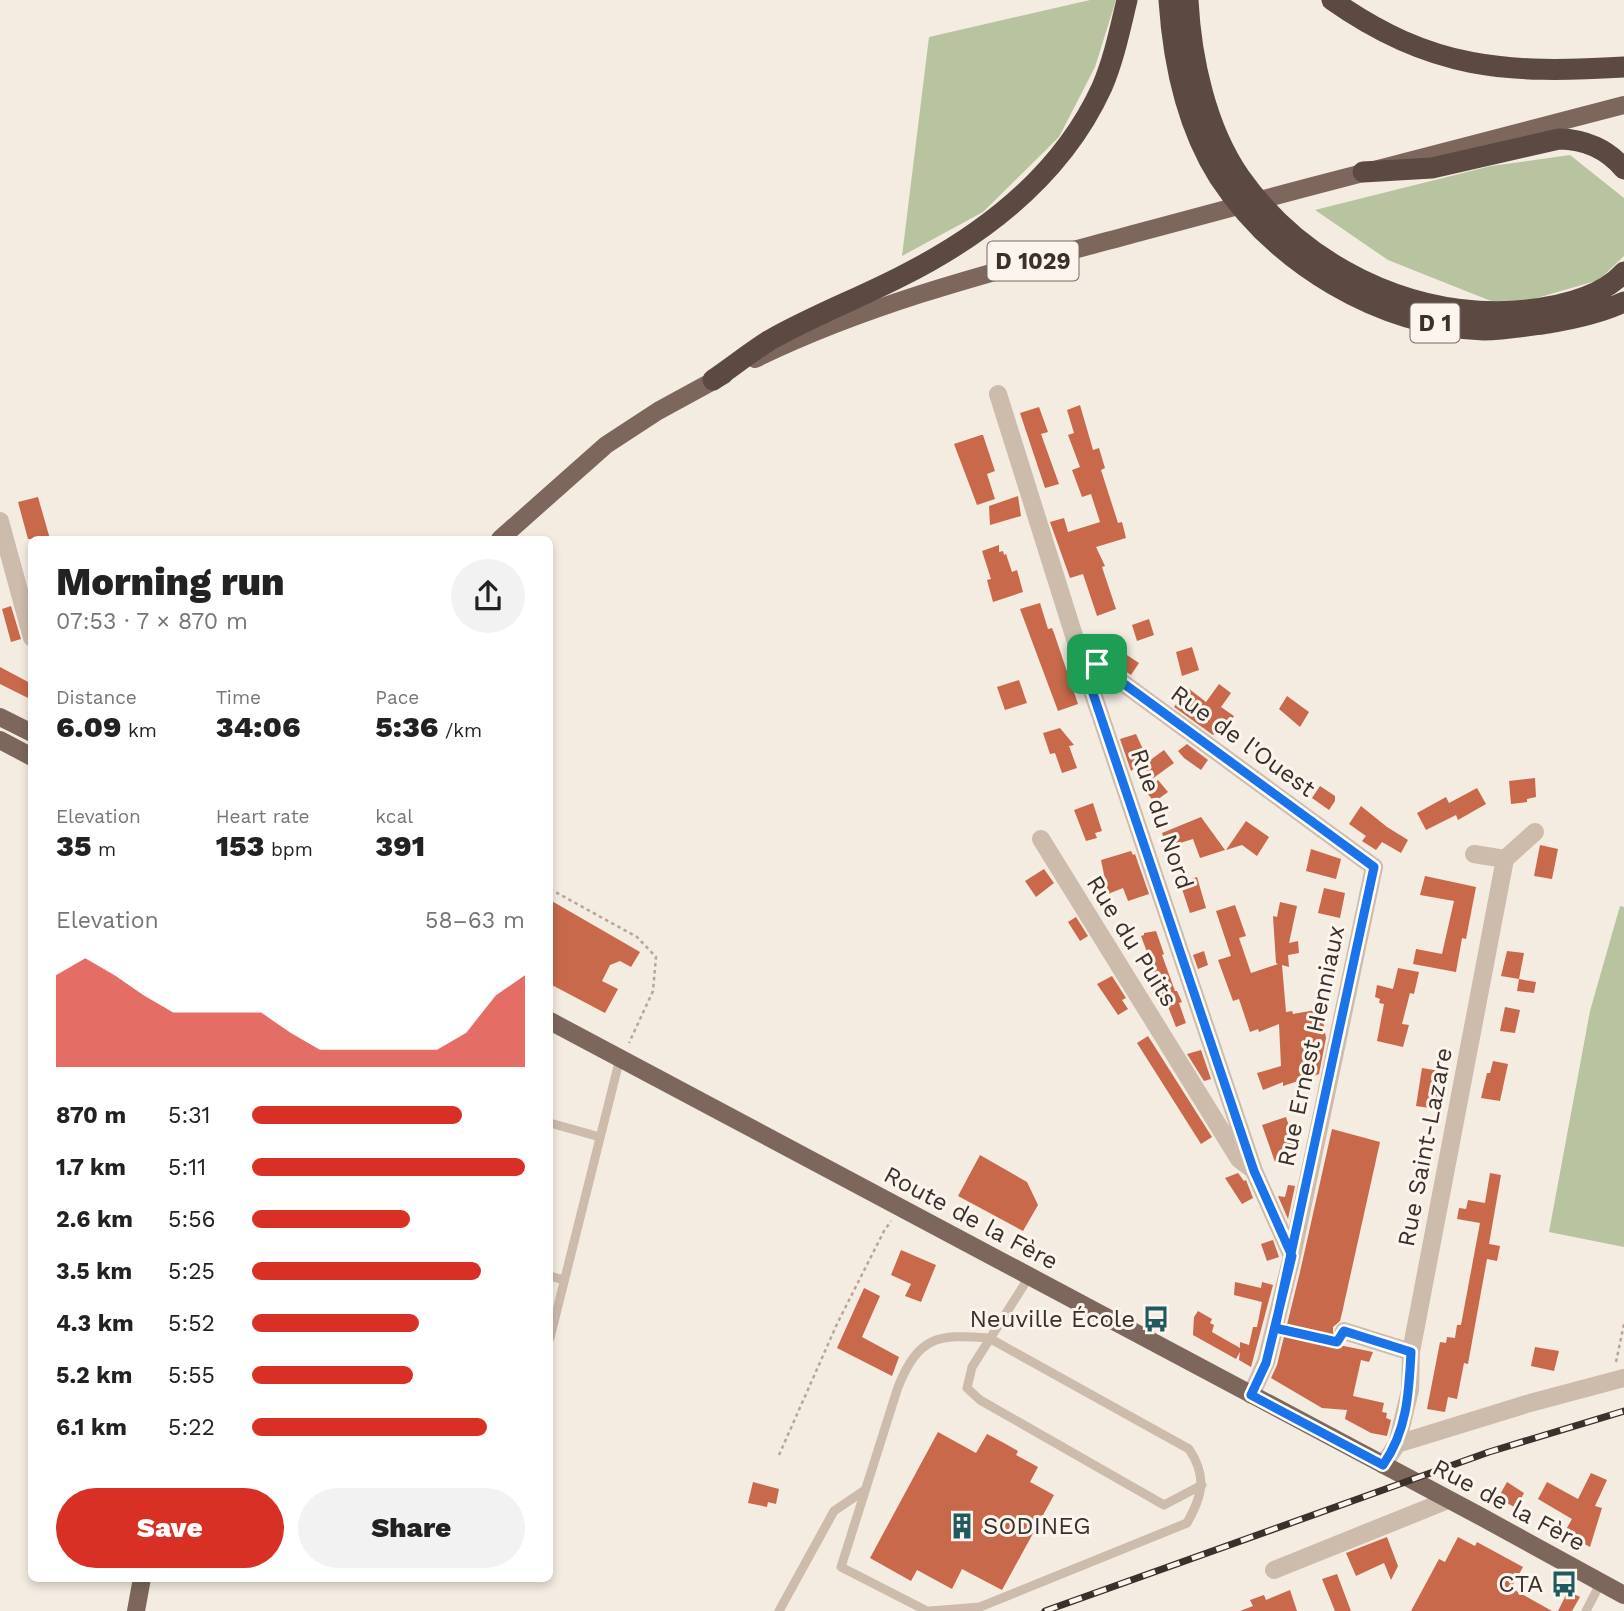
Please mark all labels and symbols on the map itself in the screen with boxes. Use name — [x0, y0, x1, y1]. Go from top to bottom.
road number: D 1029 — [988, 242, 1078, 280]
road number: D 1 — [1410, 304, 1460, 342]
pin — [1067, 634, 1127, 694]
street label: Rue de l'Ouest — [1165, 679, 1321, 803]
street label: Rue du Nord — [1125, 745, 1199, 893]
street label: Rue du Puits — [1081, 870, 1183, 1012]
street label: Rue Ernest Henniaux — [1272, 923, 1350, 1169]
street label: Rue Saint-Lazare — [1392, 1045, 1458, 1249]
street label: Route de la Fère — [879, 1160, 1063, 1276]
bus stop icon: Neuville École — [1141, 1304, 1171, 1334]
place label: Neuville École — [969, 1305, 1135, 1333]
street label: Rue de la Fère — [1428, 1453, 1590, 1557]
building icon: SODINEG — [947, 1511, 977, 1541]
place label: SODINEG — [983, 1512, 1091, 1540]
bus stop icon: CTA — [1549, 1569, 1579, 1599]
place label: CTA — [1498, 1570, 1543, 1598]

